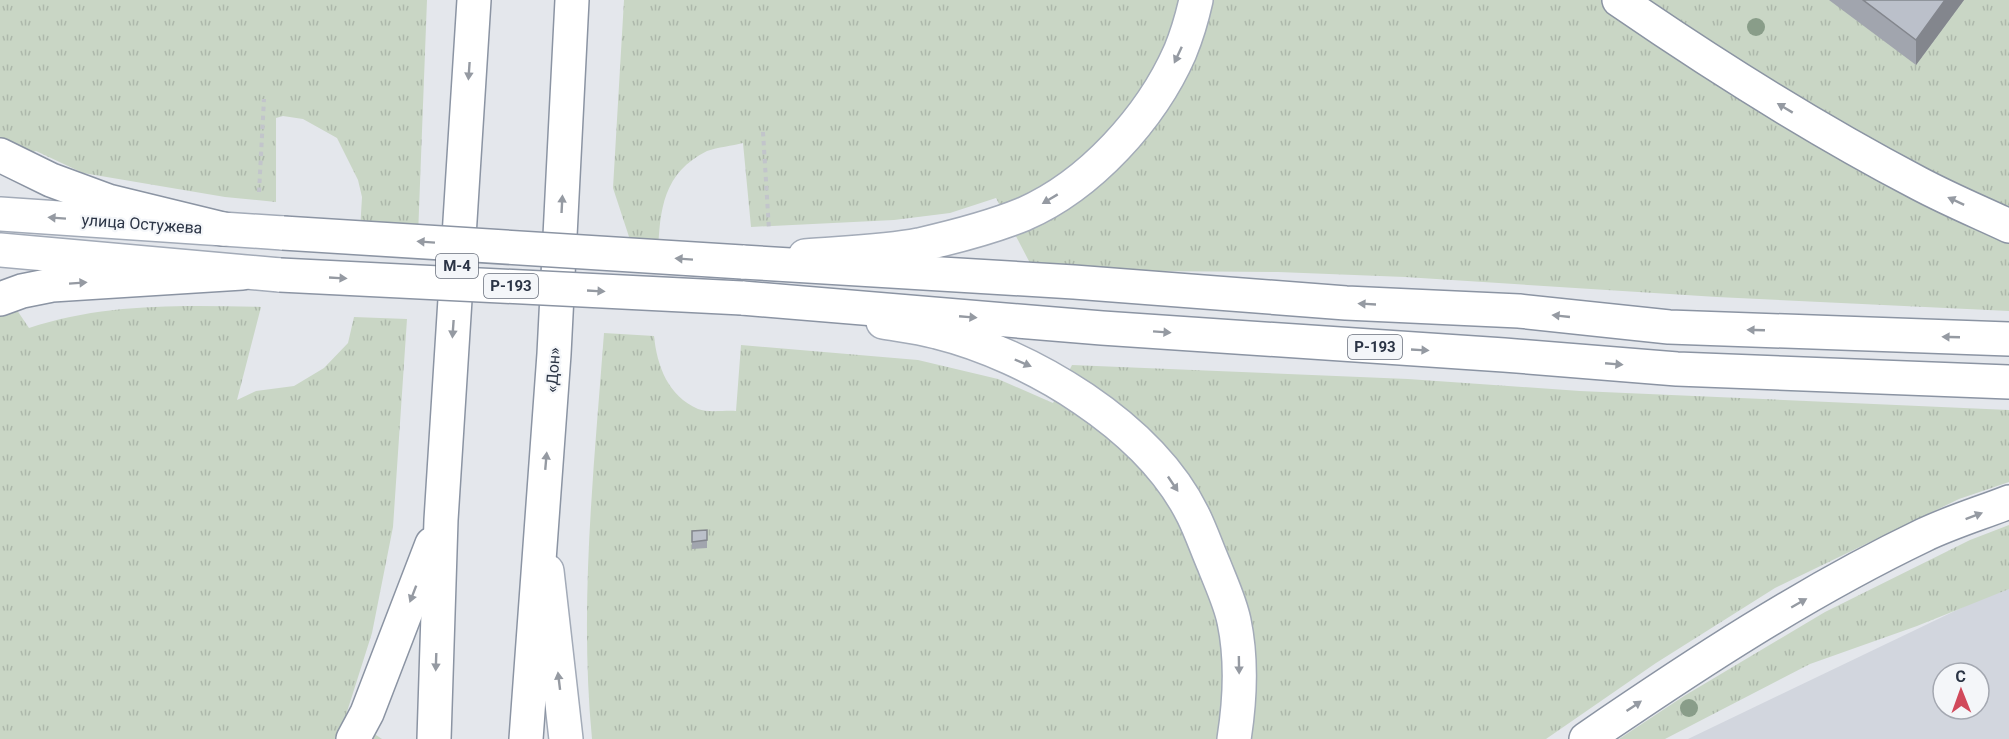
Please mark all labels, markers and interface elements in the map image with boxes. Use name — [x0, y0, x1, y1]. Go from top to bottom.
one-way arrow — [1173, 47, 1182, 64]
one-way arrow — [465, 62, 474, 81]
one-way arrow — [1777, 102, 1793, 113]
one-way arrow — [1042, 193, 1058, 204]
one-way arrow — [557, 194, 566, 213]
one-way arrow — [1948, 197, 1965, 206]
street label: улица Остужева — [81, 210, 203, 238]
one-way arrow — [48, 213, 67, 223]
one-way arrow — [417, 238, 436, 247]
road number: М-4 — [436, 254, 478, 278]
one-way arrow — [674, 254, 693, 263]
one-way arrow — [329, 274, 348, 283]
road number: Р-193 — [484, 274, 538, 298]
one-way arrow — [68, 279, 87, 288]
one-way arrow — [586, 286, 605, 295]
one-way arrow — [1357, 299, 1376, 308]
one-way arrow — [1552, 311, 1571, 320]
one-way arrow — [958, 312, 977, 321]
one-way arrow — [448, 319, 458, 338]
one-way arrow — [1746, 325, 1765, 334]
one-way arrow — [1153, 327, 1172, 337]
one-way arrow — [1941, 332, 1960, 341]
road number: Р-193 — [1348, 335, 1402, 359]
one-way arrow — [1410, 345, 1429, 355]
street label: «Дон» — [542, 347, 564, 393]
one-way arrow — [1014, 359, 1032, 368]
one-way arrow — [1605, 359, 1624, 369]
one-way arrow — [541, 452, 550, 471]
one-way arrow — [1168, 476, 1179, 492]
one-way arrow — [1965, 511, 1983, 521]
one-way arrow — [408, 585, 417, 603]
one-way arrow — [1791, 598, 1808, 608]
one-way arrow — [432, 653, 441, 672]
one-way arrow — [1234, 656, 1244, 675]
north arrow — [1931, 661, 1991, 721]
text: С — [1955, 667, 1966, 686]
one-way arrow — [555, 671, 564, 690]
one-way arrow — [1626, 701, 1642, 712]

